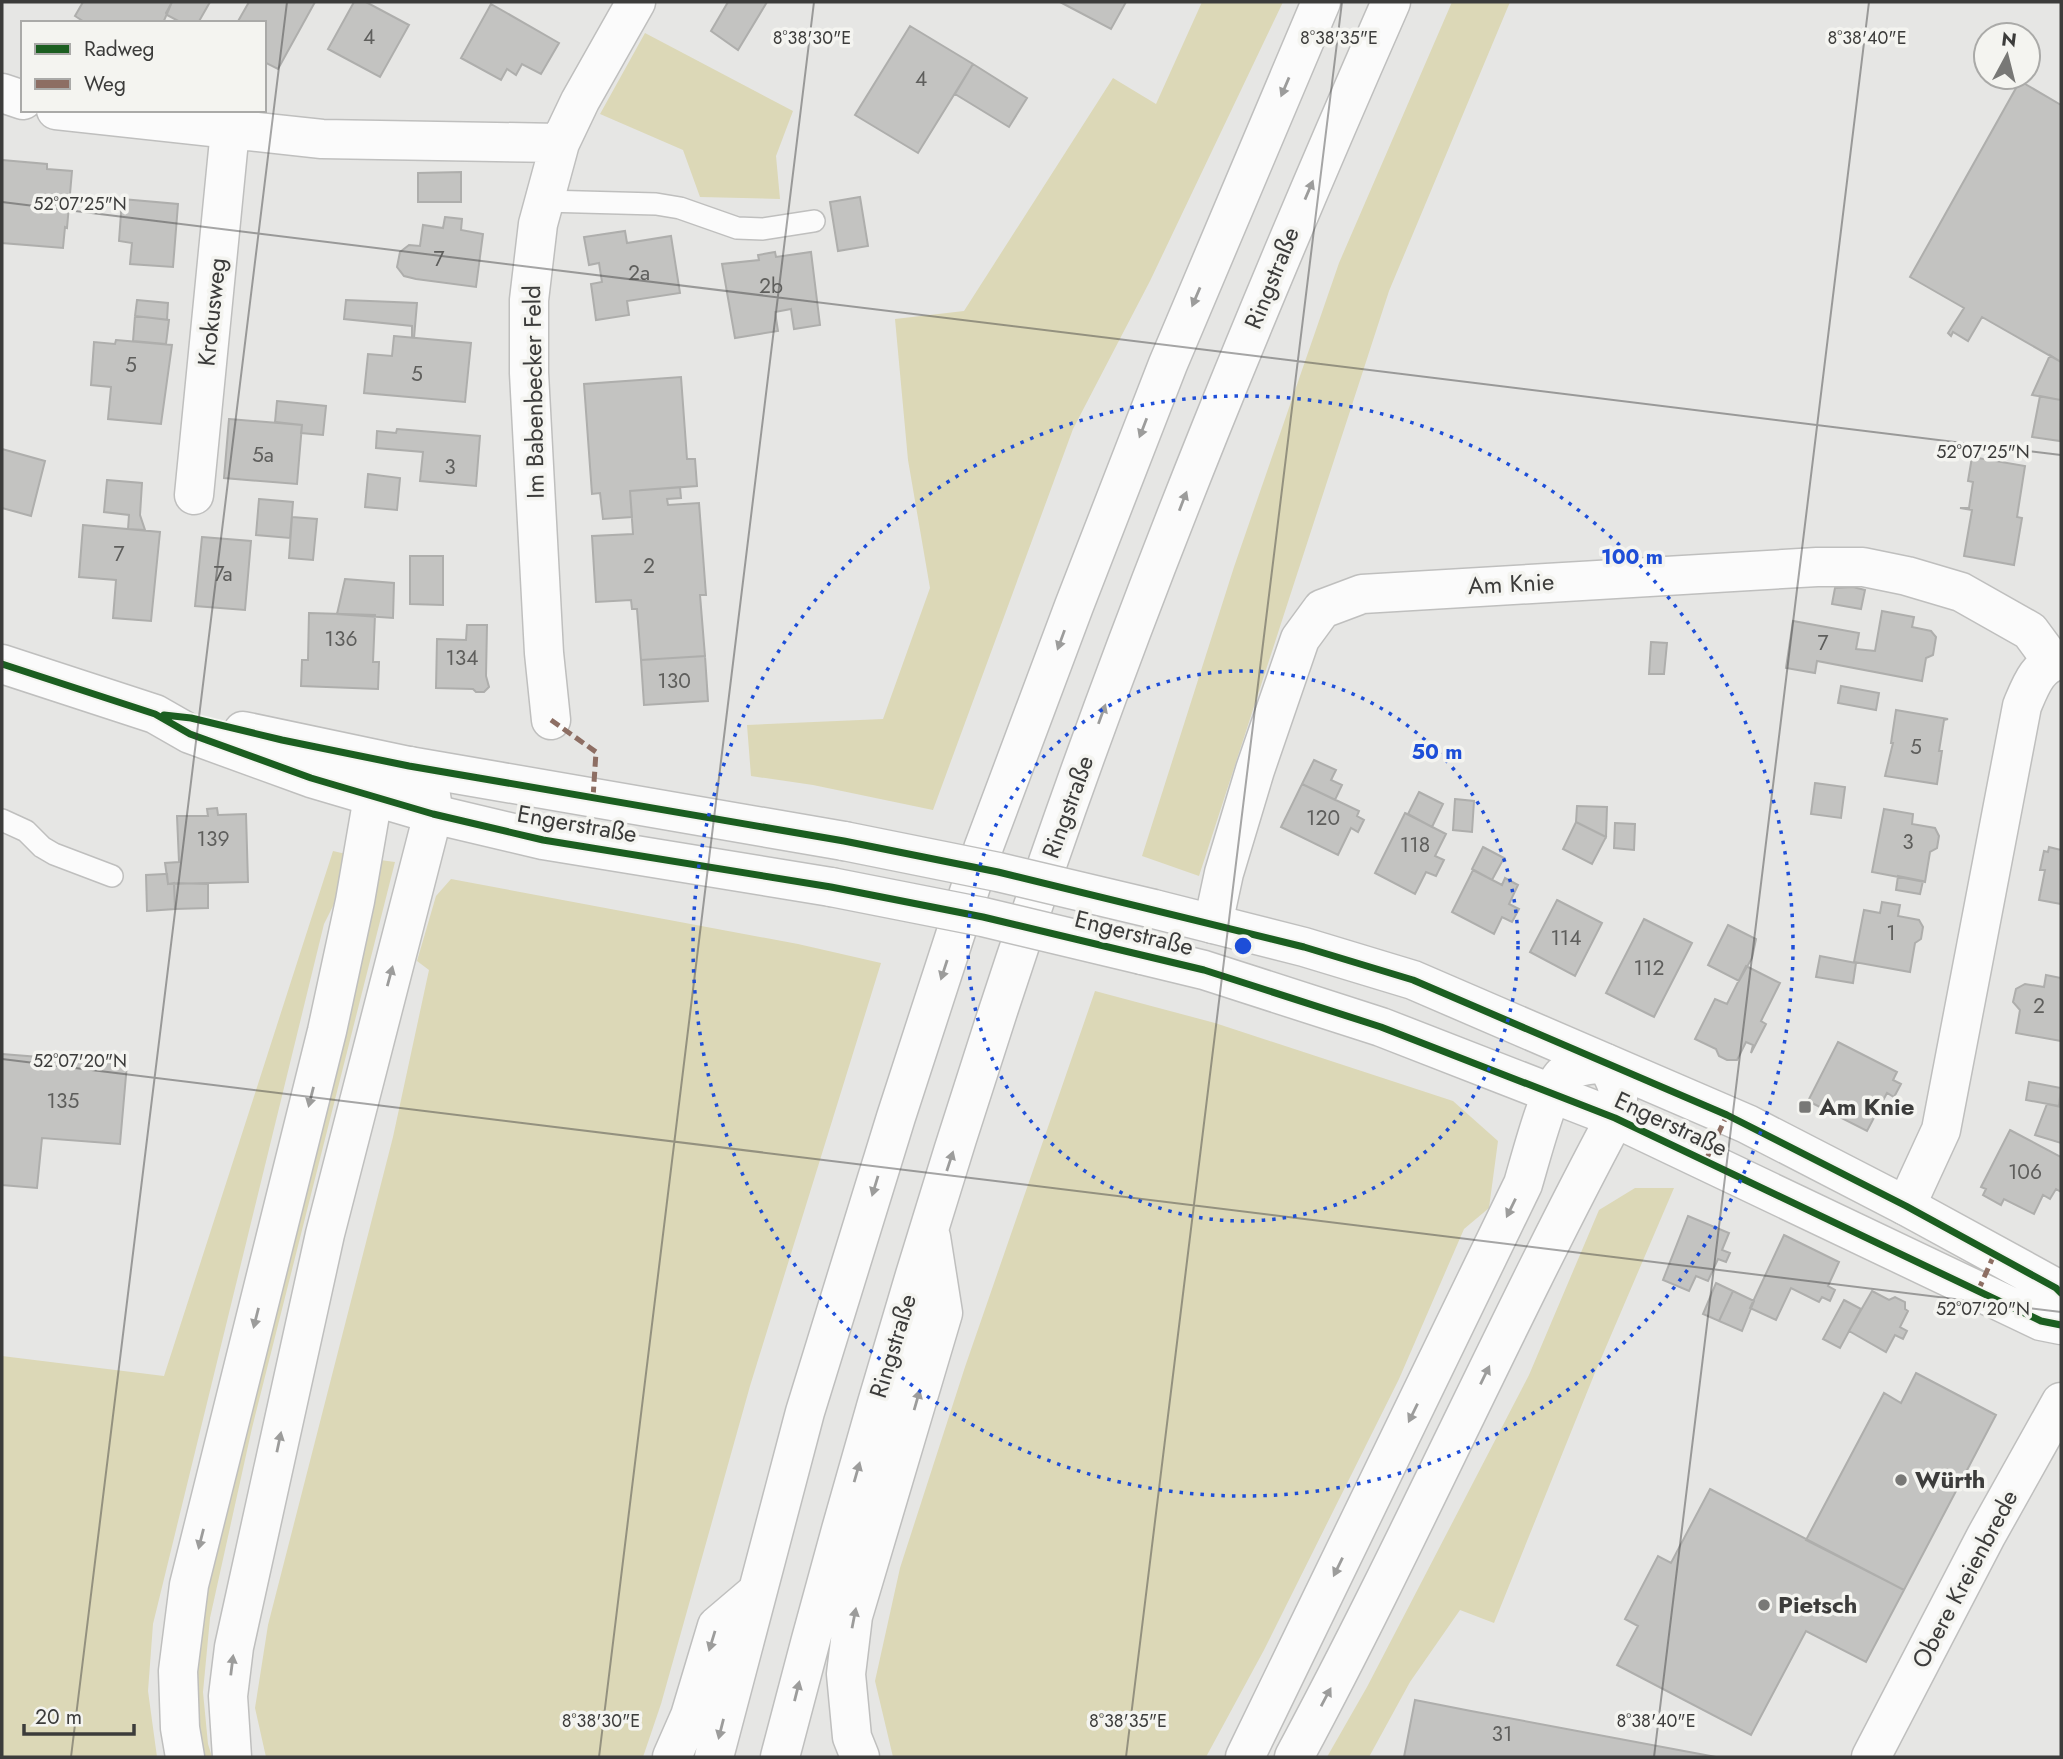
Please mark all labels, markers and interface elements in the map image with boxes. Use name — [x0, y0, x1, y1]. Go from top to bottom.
legend — [21, 21, 266, 112]
north arrow — [1972, 21, 2042, 91]
house number: 4 — [363, 22, 375, 52]
text: 8°38'30"E — [773, 25, 851, 51]
text: 8°38'35"E — [1300, 25, 1378, 51]
text: 8°38'40"E — [1827, 25, 1907, 51]
text: N — [2000, 25, 2018, 54]
text: Radweg — [84, 34, 155, 64]
house number: 4 — [915, 64, 927, 94]
text: Weg — [84, 69, 126, 99]
one-way arrow — [1279, 77, 1290, 98]
one-way arrow — [1303, 180, 1314, 201]
text: 52°07'25"N — [33, 191, 127, 217]
street label: Ringstraße — [1235, 222, 1308, 334]
house number: 7 — [433, 244, 445, 274]
street label: Krokusweg — [188, 256, 235, 368]
house number: 2a — [628, 258, 650, 288]
house number: 2b — [759, 271, 783, 301]
street label: Im Babenbecker Feld — [514, 285, 553, 499]
one-way arrow — [1190, 286, 1201, 307]
house number: 5 — [125, 350, 137, 380]
house number: 5 — [411, 359, 423, 389]
one-way arrow — [1137, 417, 1148, 438]
text: 52°07'25"N — [1936, 439, 2030, 465]
house number: 5a — [252, 440, 274, 470]
house number: 3 — [444, 452, 456, 482]
one-way arrow — [1177, 490, 1188, 511]
house number: 7 — [113, 539, 125, 569]
text: 100 m — [1601, 542, 1663, 572]
house number: 2 — [643, 551, 655, 581]
house number: 7a — [213, 559, 233, 589]
street label: Am Knie — [1467, 564, 1555, 603]
house number: 136 — [324, 624, 358, 654]
house number: 7 — [1817, 628, 1829, 658]
one-way arrow — [1055, 629, 1066, 650]
house number: 134 — [445, 643, 479, 673]
house number: 130 — [657, 666, 691, 696]
one-way arrow — [1097, 703, 1108, 724]
house number: 5 — [1910, 732, 1922, 762]
text: 50 m — [1412, 737, 1462, 767]
street label: Ringstraße — [1033, 751, 1102, 863]
street label: Engerstraße — [514, 796, 640, 851]
house number: 120 — [1306, 803, 1340, 833]
house number: 139 — [196, 824, 230, 854]
house number: 3 — [1902, 827, 1914, 857]
house number: 118 — [1400, 830, 1430, 860]
street label: Engerstraße — [1071, 901, 1197, 964]
house number: 1 — [1886, 918, 1896, 948]
house number: 114 — [1550, 923, 1582, 953]
centre of rings — [1231, 934, 1255, 958]
house number: 112 — [1634, 953, 1664, 983]
one-way arrow — [938, 959, 949, 980]
one-way arrow — [385, 964, 396, 986]
house number: 2 — [2033, 991, 2045, 1021]
text: 52°07'20"N — [33, 1048, 127, 1074]
street label: Engerstraße — [1609, 1082, 1734, 1165]
house number: 135 — [47, 1086, 79, 1116]
one-way arrow — [305, 1086, 316, 1108]
place label: Am Knie — [1818, 1089, 1914, 1124]
marker: Am Knie — [1797, 1099, 1813, 1115]
one-way arrow — [945, 1150, 956, 1171]
house number: 106 — [2008, 1157, 2042, 1187]
one-way arrow — [869, 1176, 880, 1197]
one-way arrow — [1505, 1198, 1517, 1218]
street label: Ringstraße — [860, 1290, 925, 1402]
text: 52°07'20"N — [1936, 1296, 2030, 1322]
one-way arrow — [250, 1307, 261, 1329]
one-way arrow — [1479, 1365, 1490, 1385]
one-way arrow — [912, 1389, 922, 1410]
one-way arrow — [1407, 1403, 1418, 1423]
one-way arrow — [273, 1431, 284, 1453]
one-way arrow — [852, 1461, 862, 1482]
place label: Würth — [1915, 1462, 1986, 1497]
marker: Würth — [1893, 1472, 1909, 1488]
street label: Obere Kreienbrede — [1903, 1483, 2026, 1674]
one-way arrow — [195, 1528, 206, 1550]
one-way arrow — [1332, 1557, 1344, 1577]
place label: Pietsch — [1778, 1587, 1857, 1622]
marker: Pietsch — [1756, 1597, 1772, 1613]
one-way arrow — [848, 1607, 859, 1629]
one-way arrow — [707, 1631, 717, 1652]
one-way arrow — [226, 1654, 237, 1676]
one-way arrow — [792, 1680, 803, 1702]
one-way arrow — [1320, 1687, 1332, 1707]
scale bar — [24, 1692, 135, 1736]
text: 20 m — [35, 1702, 82, 1732]
text: 8°38'30"E — [562, 1708, 640, 1734]
text: 8°38'35"E — [1089, 1708, 1167, 1734]
text: 8°38'40"E — [1616, 1708, 1696, 1734]
one-way arrow — [715, 1718, 726, 1740]
house number: 31 — [1492, 1719, 1512, 1749]

